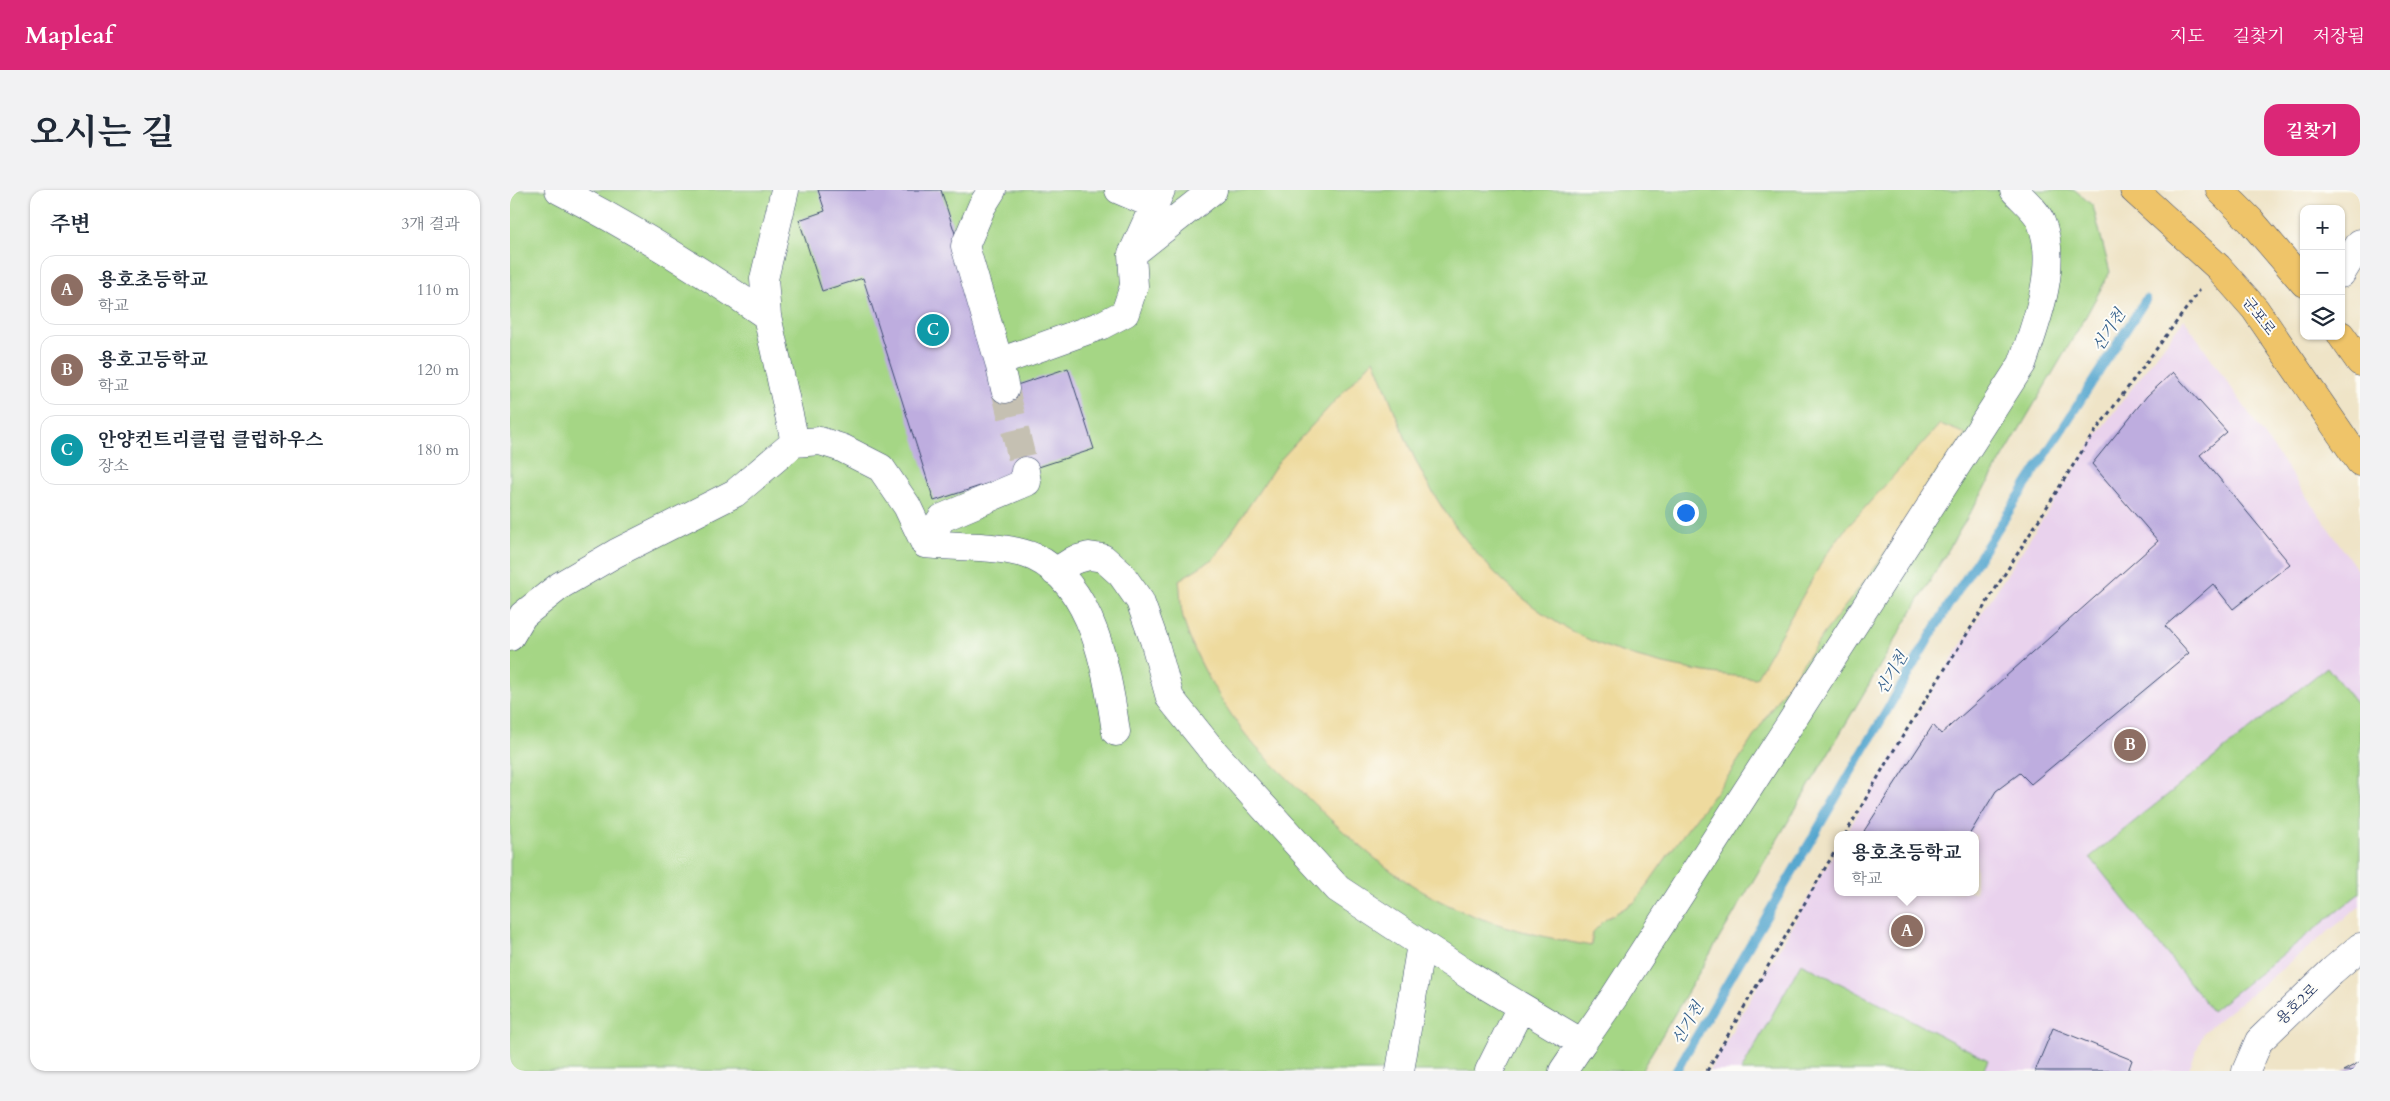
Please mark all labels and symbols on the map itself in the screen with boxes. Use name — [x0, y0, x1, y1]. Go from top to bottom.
street label: 군포로 — [2238, 293, 2281, 340]
water label: 신기천 — [2087, 304, 2132, 356]
pin: C — [917, 311, 949, 349]
your location — [1673, 500, 1699, 526]
water label: 신기천 — [1871, 647, 1914, 699]
pin: B — [2114, 726, 2146, 764]
pin: A — [1891, 912, 1923, 950]
street label: 용호2로 — [2272, 979, 2323, 1029]
water label: 신기천 — [1667, 997, 1710, 1049]

